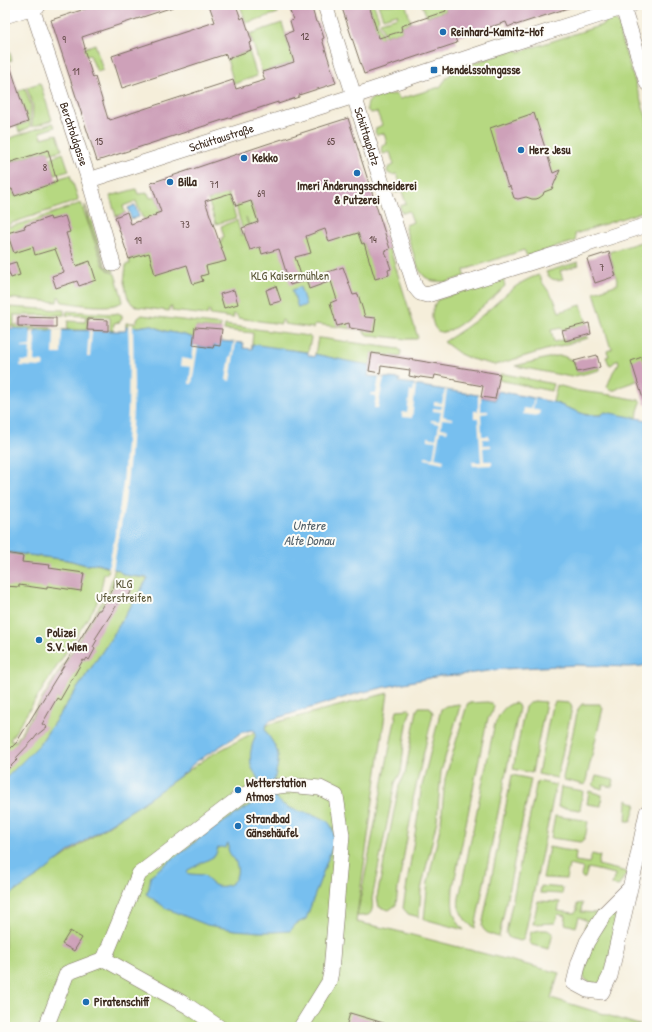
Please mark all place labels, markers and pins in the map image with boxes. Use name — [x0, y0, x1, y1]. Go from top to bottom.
place label: Reinhard-Kamitz-Hof — [451, 23, 545, 40]
marker: Reinhard-Kamitz-Hof — [438, 27, 448, 37]
place label: Mendelssohngasse — [442, 61, 521, 79]
marker: Mendelssohngasse — [429, 65, 439, 75]
place label: Herz Jesu — [529, 141, 571, 158]
marker: Herz Jesu — [516, 145, 526, 155]
place label: Kekko — [252, 149, 278, 166]
marker: Kekko — [239, 153, 249, 163]
marker: Imeri Änderungsschneiderei & Putzerei — [352, 168, 362, 178]
place label: Billa — [178, 173, 197, 190]
marker: Billa — [165, 177, 175, 187]
place label: Imeri Änderungsschneiderei & Putzerei — [297, 177, 417, 208]
place label: Polizei S.V. Wien — [47, 624, 88, 655]
marker: Polizei S.V. Wien — [34, 635, 44, 645]
place label: Wetterstation Atmos — [246, 774, 307, 805]
marker: Wetterstation Atmos — [233, 785, 243, 795]
place label: Strandbad Gänsehäufel — [246, 810, 299, 841]
marker: Strandbad Gänsehäufel — [233, 821, 243, 831]
place label: Piratenschiff — [94, 993, 150, 1010]
marker: Piratenschiff — [81, 997, 91, 1007]

